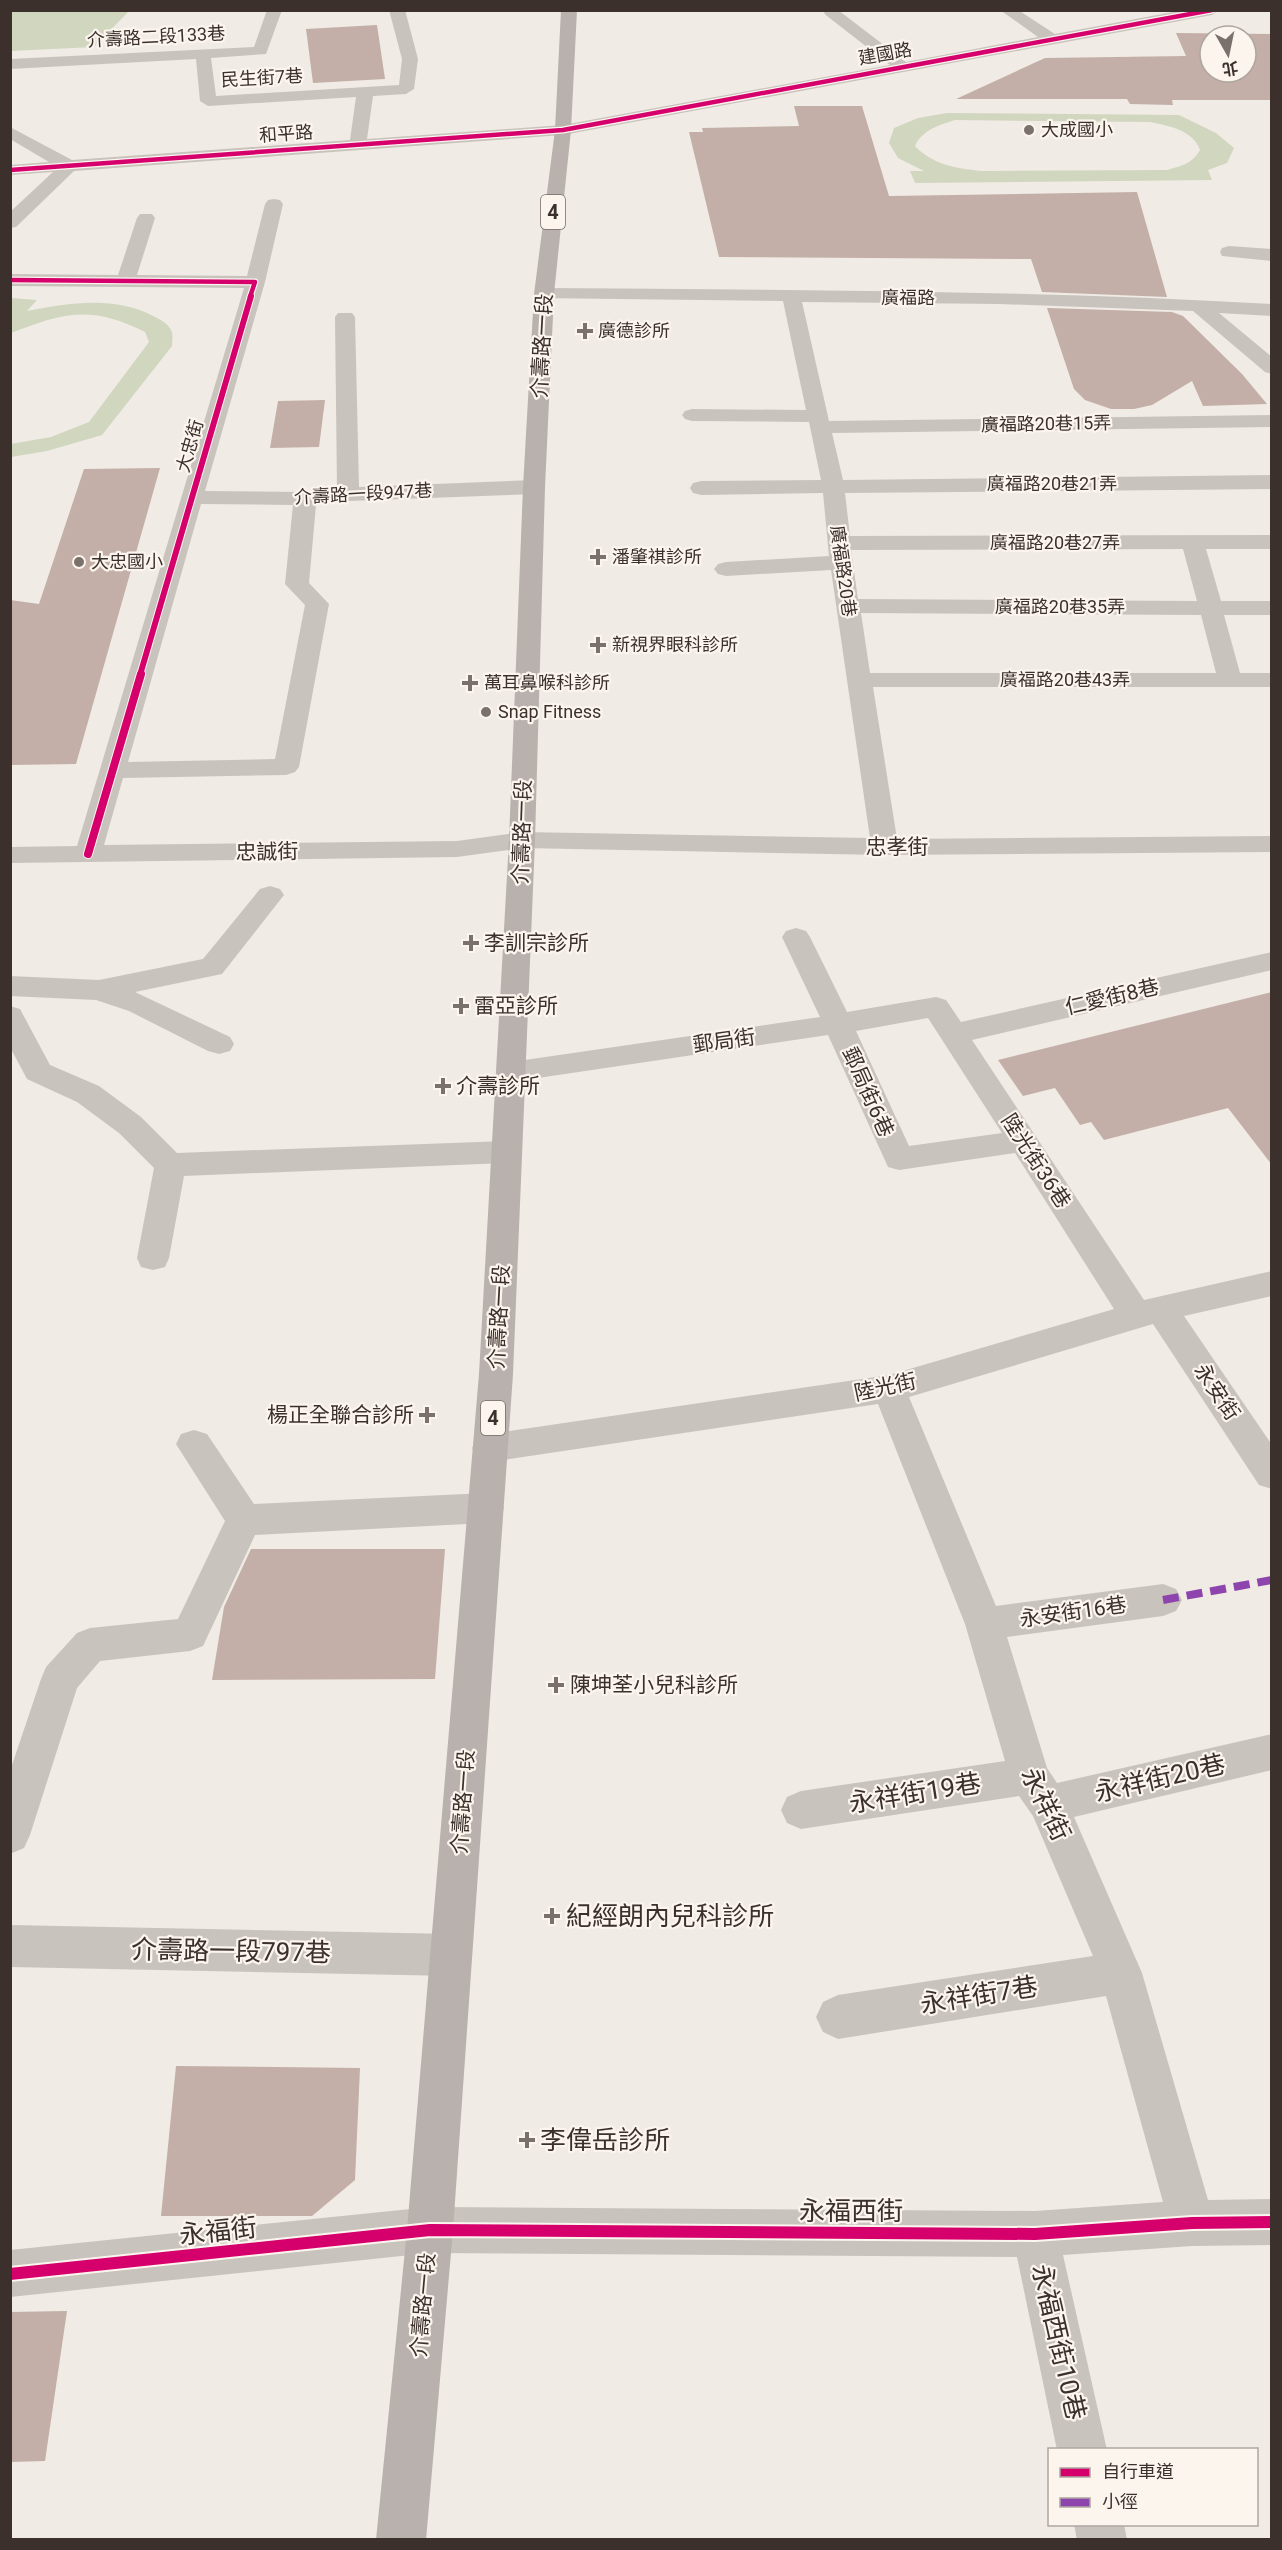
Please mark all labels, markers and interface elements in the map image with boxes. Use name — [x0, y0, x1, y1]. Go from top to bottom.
street label: 介壽路二段133巷 — [86, 22, 226, 51]
north arrow — [1198, 24, 1258, 84]
street label: 建國路 — [857, 38, 913, 69]
text: 北 — [1221, 58, 1240, 79]
street label: 民生街7巷 — [220, 65, 304, 90]
place label: 大成國小 — [1041, 119, 1113, 140]
street label: 和平路 — [258, 121, 314, 146]
marker: 大成國小 — [1022, 123, 1036, 137]
road number: 4 — [541, 195, 565, 229]
street label: 廣福路 — [881, 287, 935, 308]
street label: 介壽路一段 — [527, 293, 557, 399]
place label: 廣德診所 — [598, 320, 670, 341]
marker: 廣德診所 — [576, 322, 594, 340]
street label: 廣福路20巷15弄 — [981, 412, 1111, 435]
street label: 大忠街 — [172, 417, 207, 475]
street label: 廣福路20巷21弄 — [987, 473, 1117, 494]
street label: 介壽路一段947巷 — [293, 479, 433, 508]
street label: 廣福路20巷 — [827, 524, 860, 618]
street label: 廣福路20巷27弄 — [990, 532, 1120, 553]
place label: 潘肇祺診所 — [612, 546, 702, 567]
marker: 潘肇祺診所 — [589, 548, 607, 566]
place label: 大忠國小 — [91, 551, 163, 572]
marker: 大忠國小 — [72, 555, 86, 569]
street label: 廣福路20巷35弄 — [995, 596, 1125, 617]
place label: 新視界眼科診所 — [612, 634, 738, 655]
marker: 新視界眼科診所 — [589, 636, 607, 654]
street label: 廣福路20巷43弄 — [1000, 669, 1130, 690]
place label: 萬耳鼻喉科診所 — [484, 672, 610, 693]
marker: 萬耳鼻喉科診所 — [461, 674, 479, 692]
place label: Snap Fitness — [498, 701, 601, 722]
marker: Snap Fitness — [479, 705, 493, 719]
street label: 介壽路一段 — [508, 779, 536, 885]
street label: 忠孝街 — [866, 835, 929, 859]
street label: 忠誠街 — [235, 839, 299, 865]
place label: 李訓宗診所 — [484, 931, 589, 955]
marker: 李訓宗診所 — [462, 934, 480, 952]
street label: 仁愛街8巷 — [1063, 975, 1161, 1019]
place label: 雷亞診所 — [474, 994, 558, 1018]
marker: 雷亞診所 — [452, 997, 470, 1015]
street label: 郵局街 — [691, 1025, 757, 1057]
street label: 郵局街6巷 — [838, 1043, 898, 1141]
place label: 介壽診所 — [456, 1074, 540, 1098]
marker: 介壽診所 — [434, 1077, 452, 1095]
street label: 陸光街36巷 — [997, 1109, 1075, 1213]
street label: 介壽路一段 — [484, 1264, 514, 1370]
street label: 永安街 — [1189, 1359, 1245, 1425]
street label: 陸光街 — [852, 1369, 918, 1405]
road number: 4 — [481, 1401, 505, 1435]
place label: 楊正全聯合診所 — [267, 1403, 414, 1427]
marker: 楊正全聯合診所 — [418, 1406, 436, 1424]
street label: 永安街16巷 — [1018, 1593, 1128, 1631]
place label: 陳坤荃小兒科診所 — [570, 1673, 738, 1697]
marker: 陳坤荃小兒科診所 — [547, 1676, 565, 1694]
street label: 永祥街20巷 — [1092, 1748, 1228, 1808]
street label: 介壽路一段 — [447, 1749, 479, 1855]
street label: 永祥街 — [1015, 1762, 1077, 1846]
street label: 永祥街19巷 — [847, 1768, 983, 1818]
place label: 紀經朗內兒科診所 — [566, 1901, 774, 1931]
marker: 紀經朗內兒科診所 — [543, 1907, 561, 1925]
street label: 介壽路一段797巷 — [131, 1934, 331, 1968]
street label: 永祥街7巷 — [918, 1971, 1040, 2019]
place label: 李偉岳診所 — [540, 2125, 670, 2155]
marker: 李偉岳診所 — [518, 2131, 536, 2149]
street label: 永福西街 — [799, 2196, 903, 2226]
street label: 永福街 — [178, 2212, 258, 2250]
street label: 介壽路一段 — [406, 2252, 440, 2358]
street label: 永福西街10巷 — [1026, 2261, 1092, 2423]
legend — [1048, 2448, 1258, 2526]
text: 自行車道 — [1102, 2461, 1174, 2482]
text: 小徑 — [1102, 2491, 1138, 2512]

